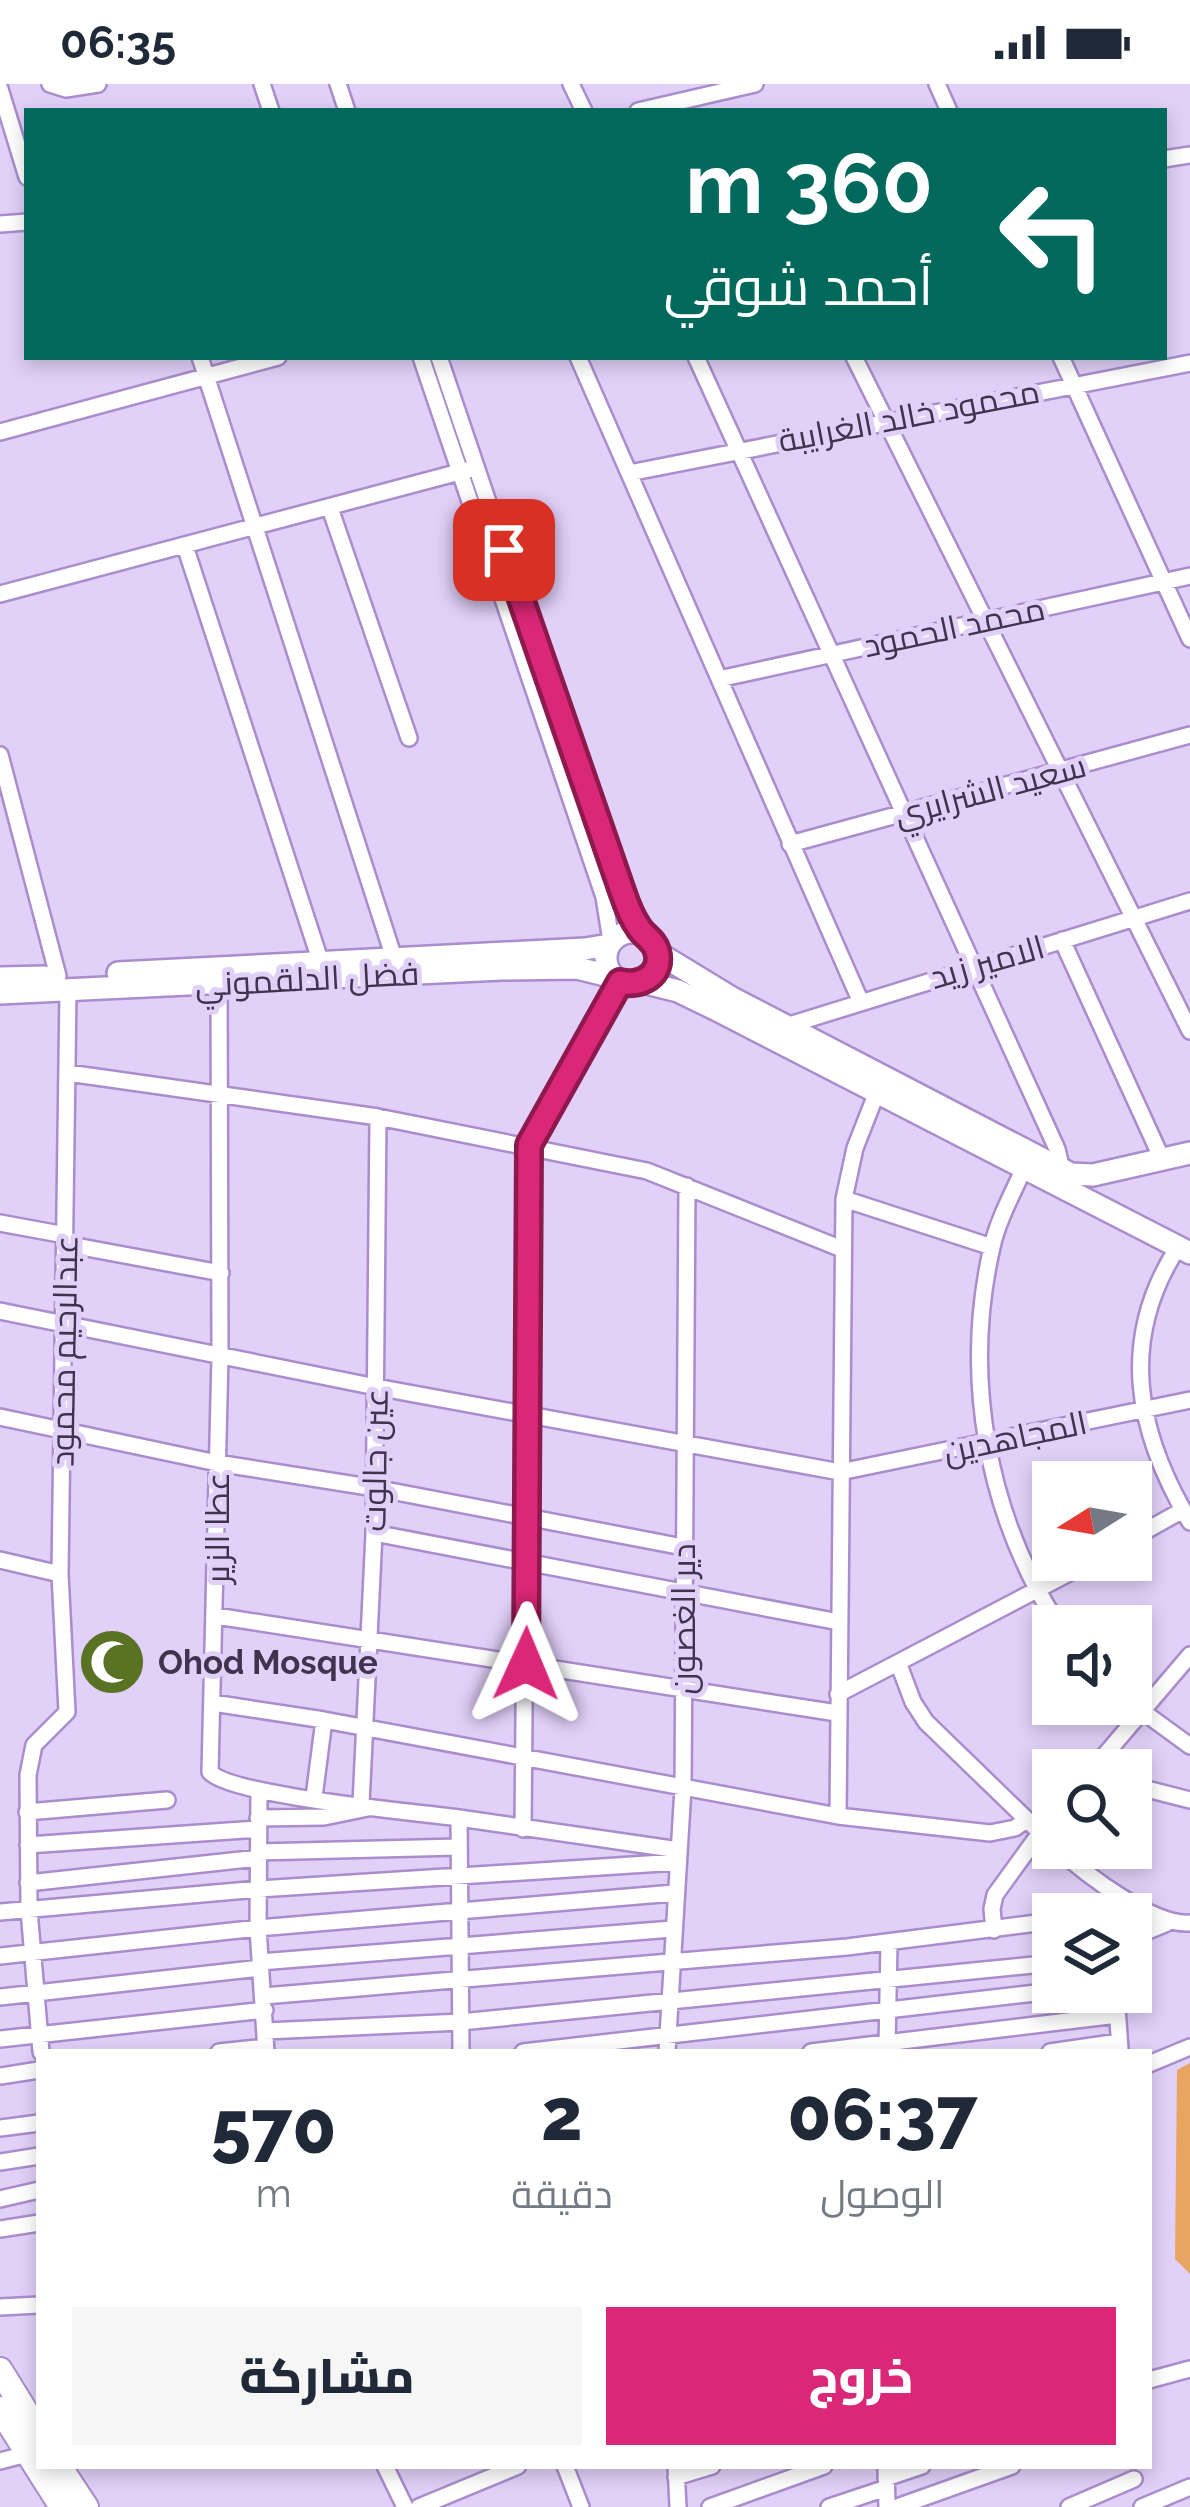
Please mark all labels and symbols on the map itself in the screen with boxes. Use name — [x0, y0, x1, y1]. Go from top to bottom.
street label: محمود خالد الغرايبة — [775, 372, 1043, 460]
pin — [453, 499, 555, 601]
street label: محمد الحمود — [860, 589, 1048, 665]
street label: سعيد الشرايري — [890, 746, 1092, 840]
street label: الامير زيد — [925, 927, 1049, 997]
street label: فضل الدلقموني — [194, 954, 421, 1010]
street label: عبدالرحيم محمود — [42, 1235, 89, 1467]
street label: عين جالوت — [354, 1388, 397, 1532]
street label: المجاهدين — [940, 1403, 1091, 1472]
north arrow — [1032, 1461, 1152, 1581]
street label: عطا الزير — [198, 1472, 237, 1586]
street label: دير الغصون — [664, 1543, 703, 1695]
position arrow — [463, 1601, 589, 1727]
mosque icon: Ohod Mosque — [77, 1627, 147, 1697]
place label: Ohod Mosque — [158, 1643, 378, 1682]

